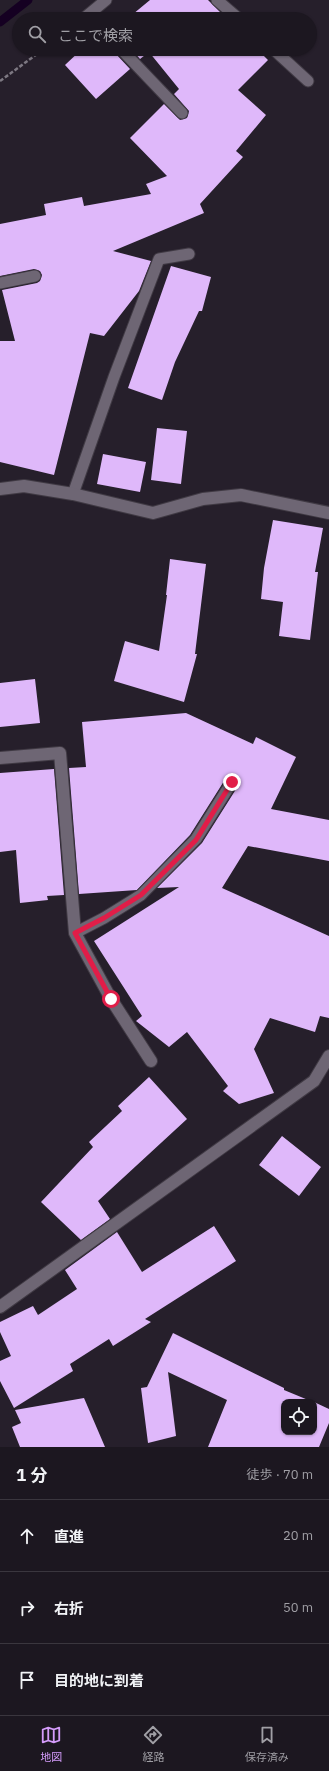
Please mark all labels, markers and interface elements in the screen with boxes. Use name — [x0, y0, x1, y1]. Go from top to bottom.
search box — [12, 12, 317, 56]
icon: search — [26, 23, 48, 45]
text: ここで検索 — [58, 26, 133, 45]
route end — [223, 773, 241, 791]
route start — [102, 990, 120, 1008]
map controls — [281, 1399, 317, 1435]
button: locate — [281, 1399, 317, 1435]
text: 1 分 — [16, 1464, 47, 1486]
text: 徒歩 · 70 m — [247, 1466, 313, 1483]
icon: ahead — [16, 1525, 38, 1547]
text: 直進 — [54, 1527, 84, 1546]
text: 20 m — [283, 1527, 313, 1544]
icon: right — [16, 1597, 38, 1619]
text: 右折 — [54, 1599, 84, 1618]
text: 50 m — [283, 1599, 313, 1616]
icon: arrive — [16, 1669, 38, 1691]
text: 目的地に到着 — [54, 1671, 144, 1690]
tab: 地図 — [40, 1724, 62, 1764]
tab: 経路 — [142, 1724, 164, 1764]
tab: 保存済み — [245, 1724, 289, 1764]

